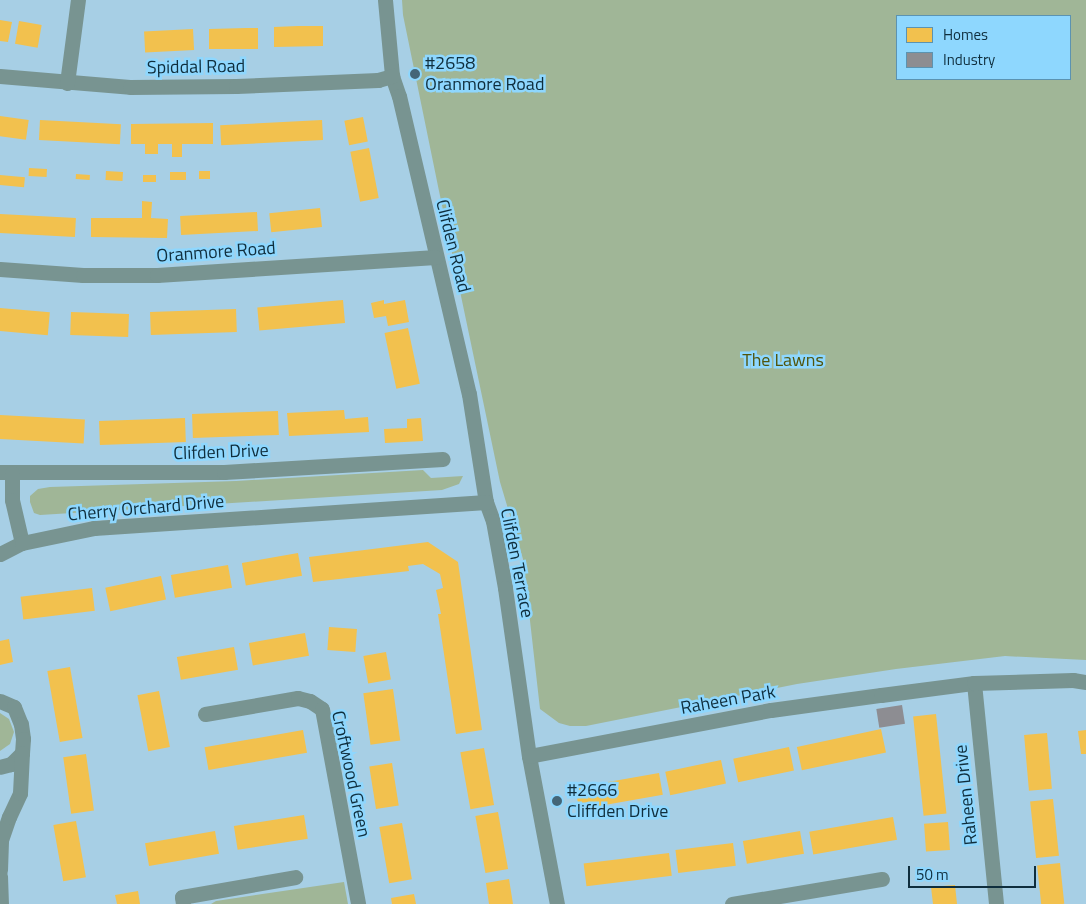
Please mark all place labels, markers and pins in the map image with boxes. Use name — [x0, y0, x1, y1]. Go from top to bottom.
place label: #2658 Oranmore Road — [425, 53, 544, 96]
marker: #2658 Oranmore Road — [409, 68, 421, 80]
place label: #2666 Cliffden Drive — [567, 780, 668, 822]
marker: #2666 Cliffden Drive — [551, 795, 563, 807]

